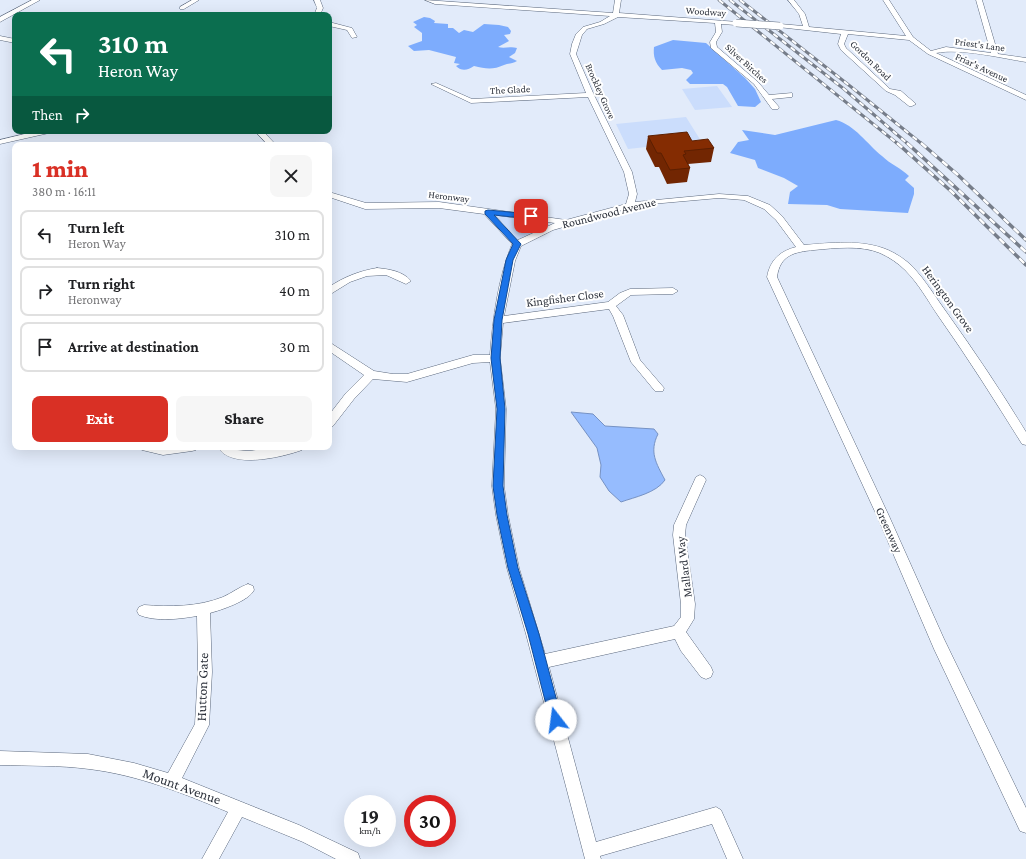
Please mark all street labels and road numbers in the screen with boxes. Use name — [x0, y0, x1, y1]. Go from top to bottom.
street label: Woodway — [685, 5, 727, 18]
street label: Priest's Lane — [954, 36, 1006, 54]
street label: Gordon Road — [848, 38, 894, 83]
street label: Silver Birches — [723, 41, 770, 85]
street label: Friar's Avenue — [954, 50, 1010, 85]
street label: Brockley Grove — [583, 62, 618, 121]
street label: The Glade — [490, 83, 531, 96]
street label: Heronway — [428, 189, 470, 205]
street label: Roundwood Avenue — [561, 195, 657, 231]
street label: Herington Grove — [919, 263, 977, 335]
street label: Kingfisher Close — [526, 286, 604, 310]
street label: Greenway — [873, 505, 905, 555]
street label: Mallard Way — [673, 535, 695, 598]
street label: Hutton Gate — [193, 652, 211, 722]
street label: Mount Avenue — [141, 764, 223, 808]

